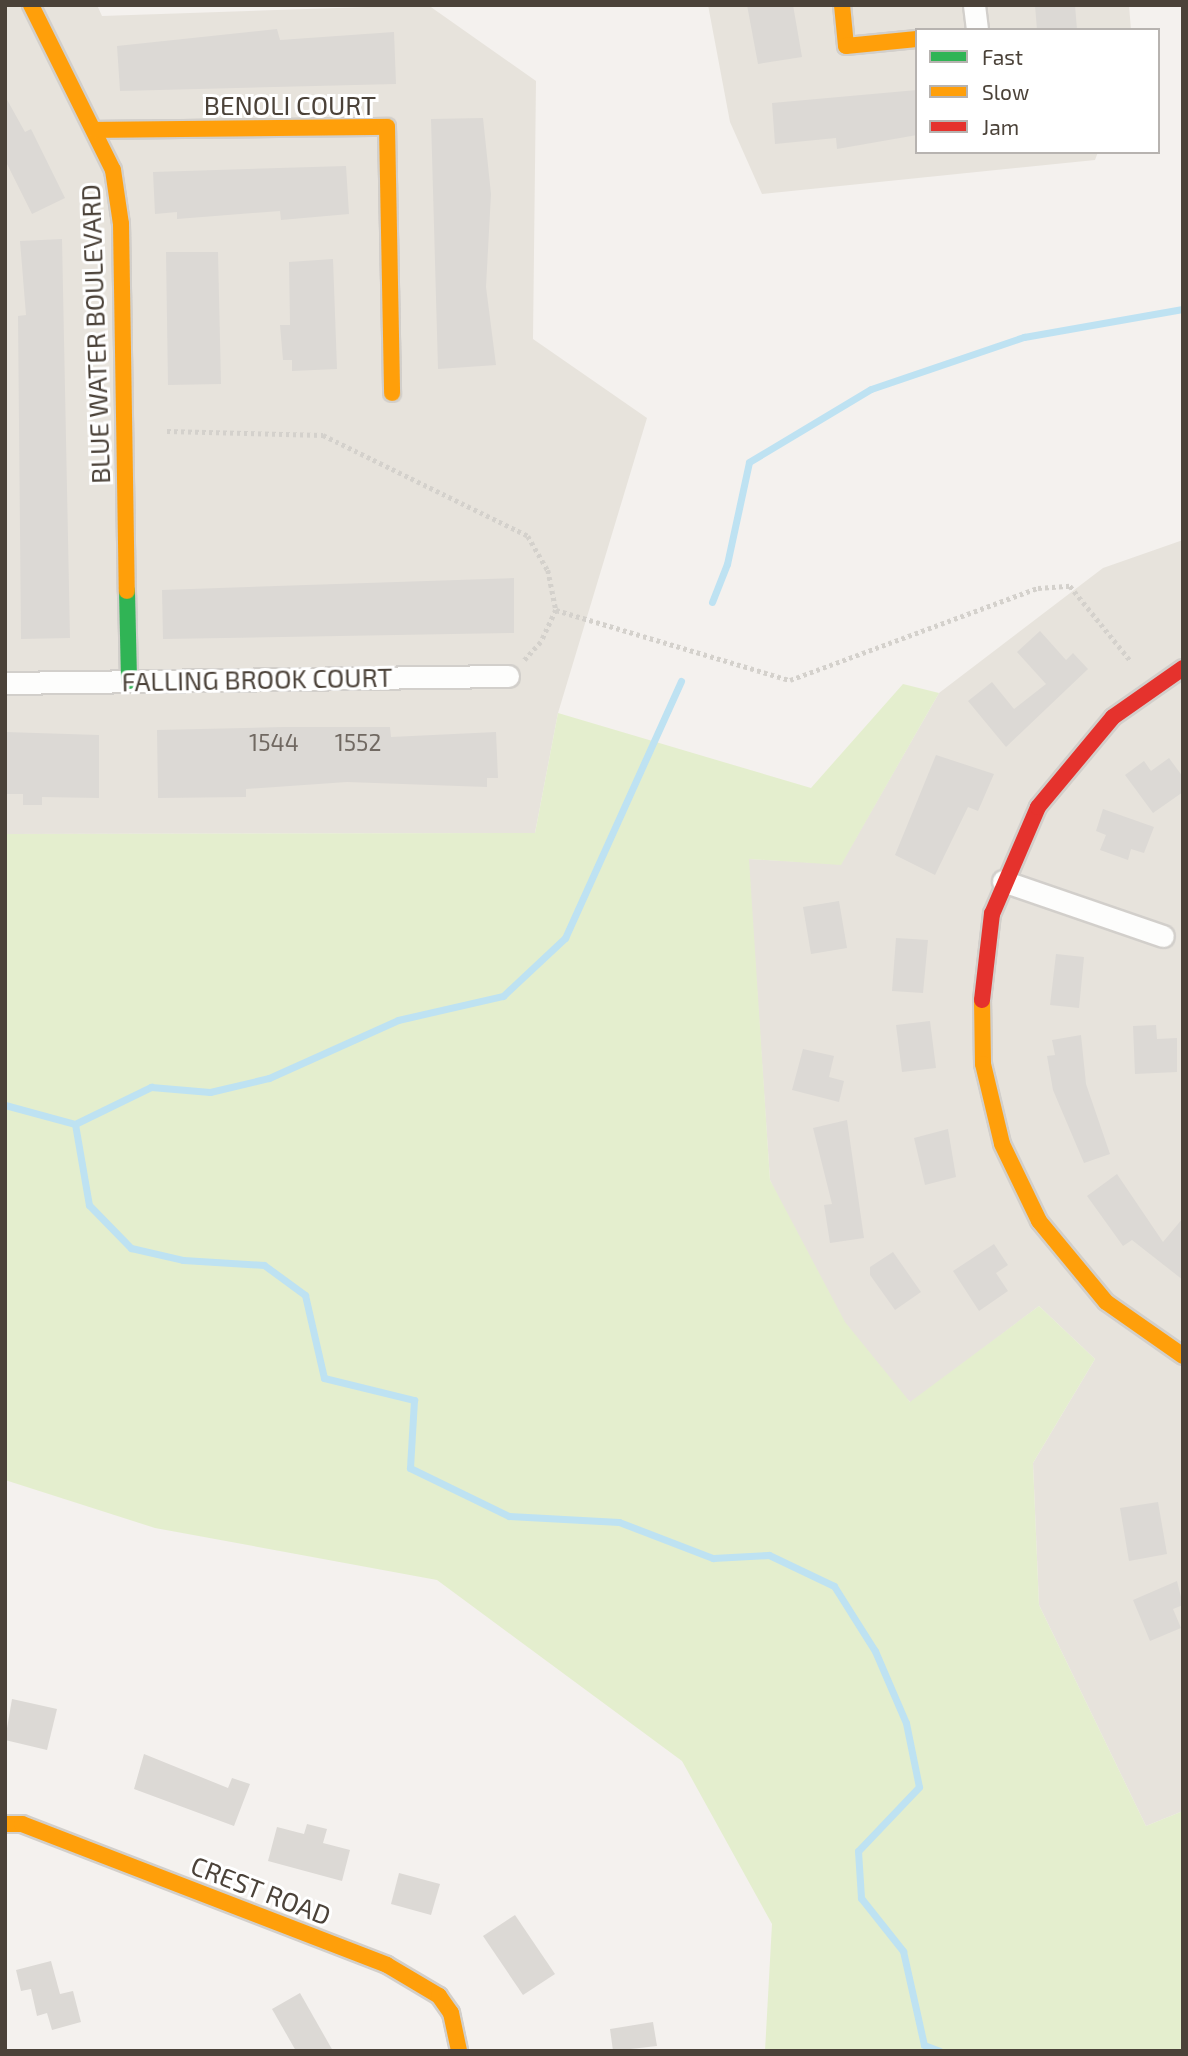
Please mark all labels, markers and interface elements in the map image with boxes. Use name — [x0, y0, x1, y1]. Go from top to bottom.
legend — [915, 28, 1160, 154]
text: Fast — [982, 44, 1023, 69]
text: Slow — [982, 79, 1029, 104]
street label: BENOLI COURT — [204, 89, 376, 121]
text: Jam — [982, 114, 1019, 139]
street label: BLUE WATER BOULEVARD — [74, 183, 116, 485]
street label: FALLING BROOK COURT — [121, 661, 393, 697]
house number: 1544 — [249, 728, 299, 756]
house number: 1552 — [335, 728, 381, 756]
street label: CREST ROAD — [186, 1849, 336, 1931]

